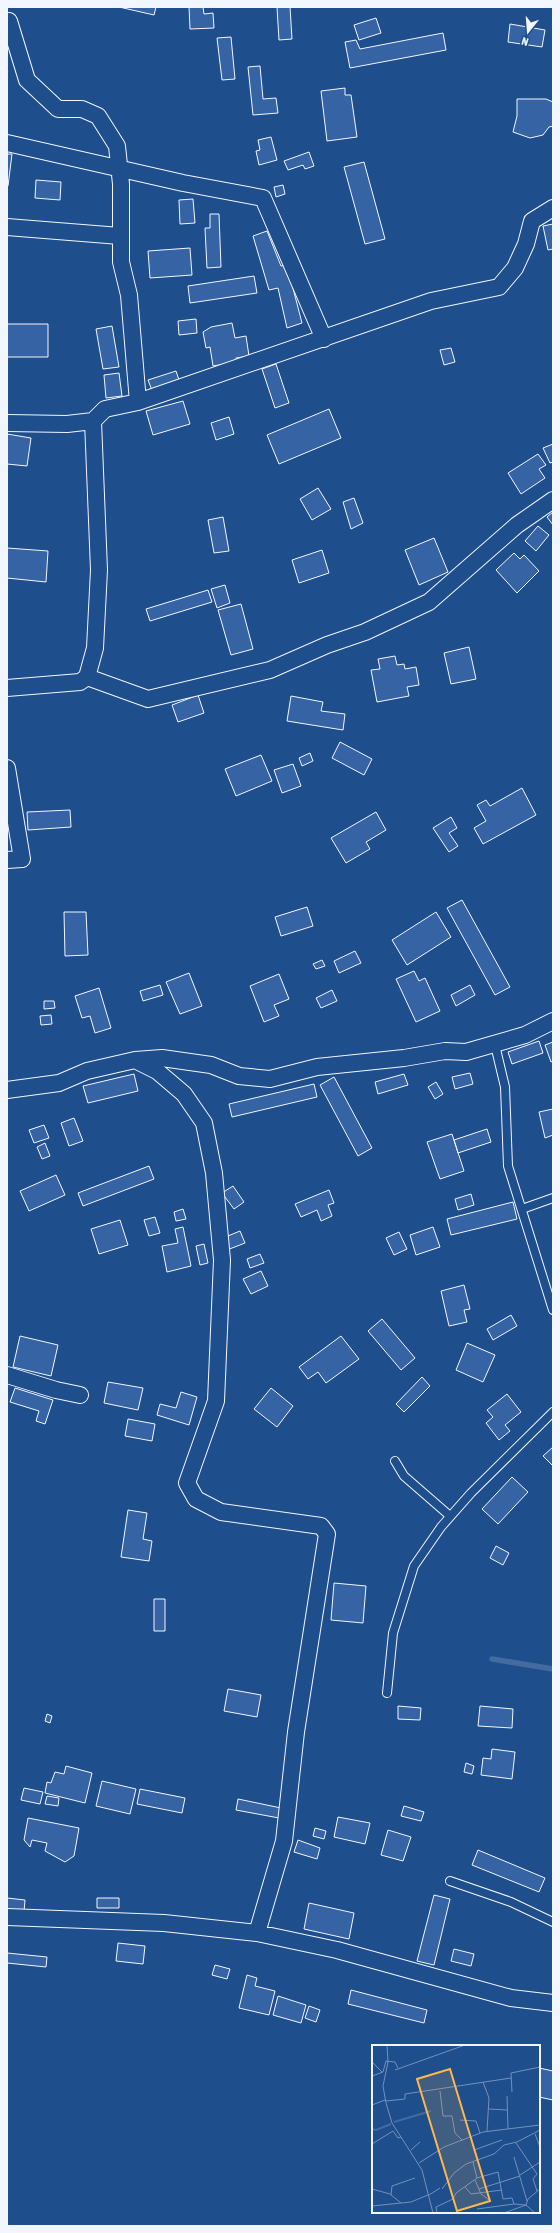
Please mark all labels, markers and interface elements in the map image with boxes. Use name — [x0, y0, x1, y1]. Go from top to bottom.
north arrow — [508, 12, 548, 52]
text: N — [520, 35, 530, 48]
inset map — [372, 2045, 540, 2213]

